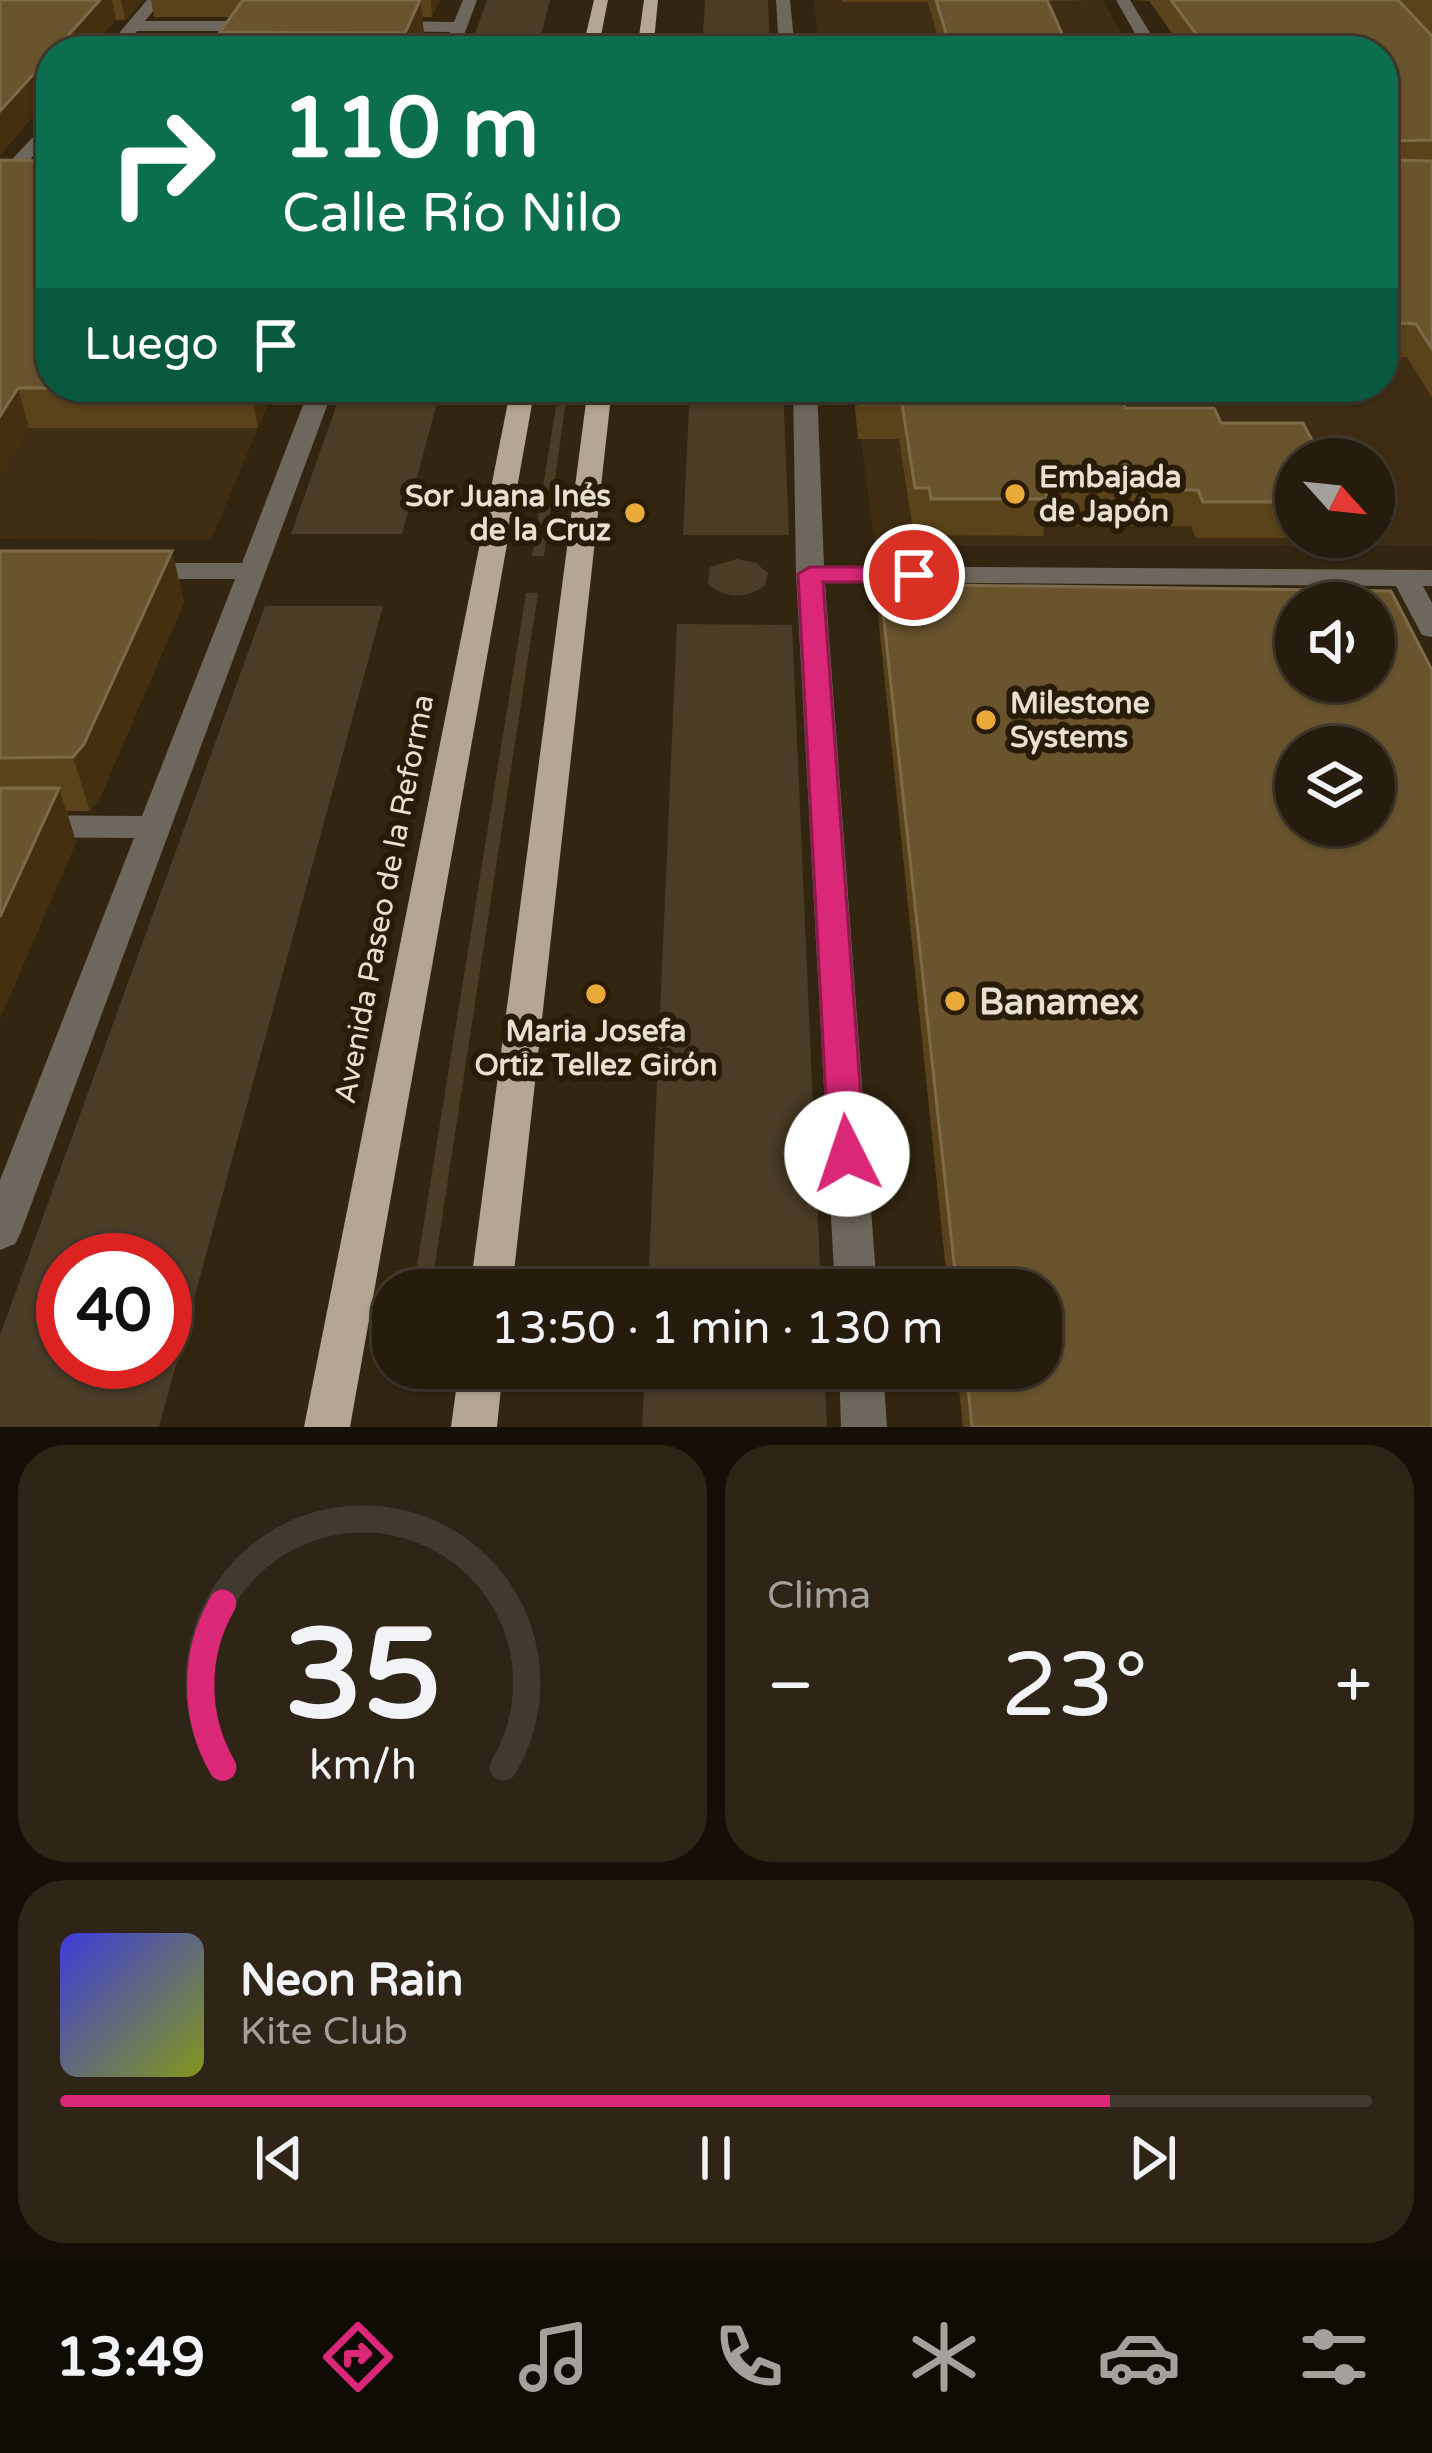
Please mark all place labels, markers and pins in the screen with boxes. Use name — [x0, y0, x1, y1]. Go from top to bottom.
place label: Embajada de Japón — [1039, 459, 1182, 530]
place label: Sor Juana Inés de la Cruz — [405, 478, 611, 549]
marker: Embajada de Japón — [1002, 481, 1028, 507]
marker: Sor Juana Inés de la Cruz — [622, 500, 648, 526]
pin — [863, 524, 965, 626]
place label: Milestone Systems — [1010, 685, 1150, 756]
marker: Milestone Systems — [973, 707, 999, 733]
marker: Maria Josefa Ortiz Tellez Girón — [583, 981, 609, 1007]
place label: Banamex — [979, 981, 1139, 1024]
marker: Banamex — [942, 988, 968, 1014]
place label: Maria Josefa Ortiz Tellez Girón — [475, 1013, 717, 1084]

